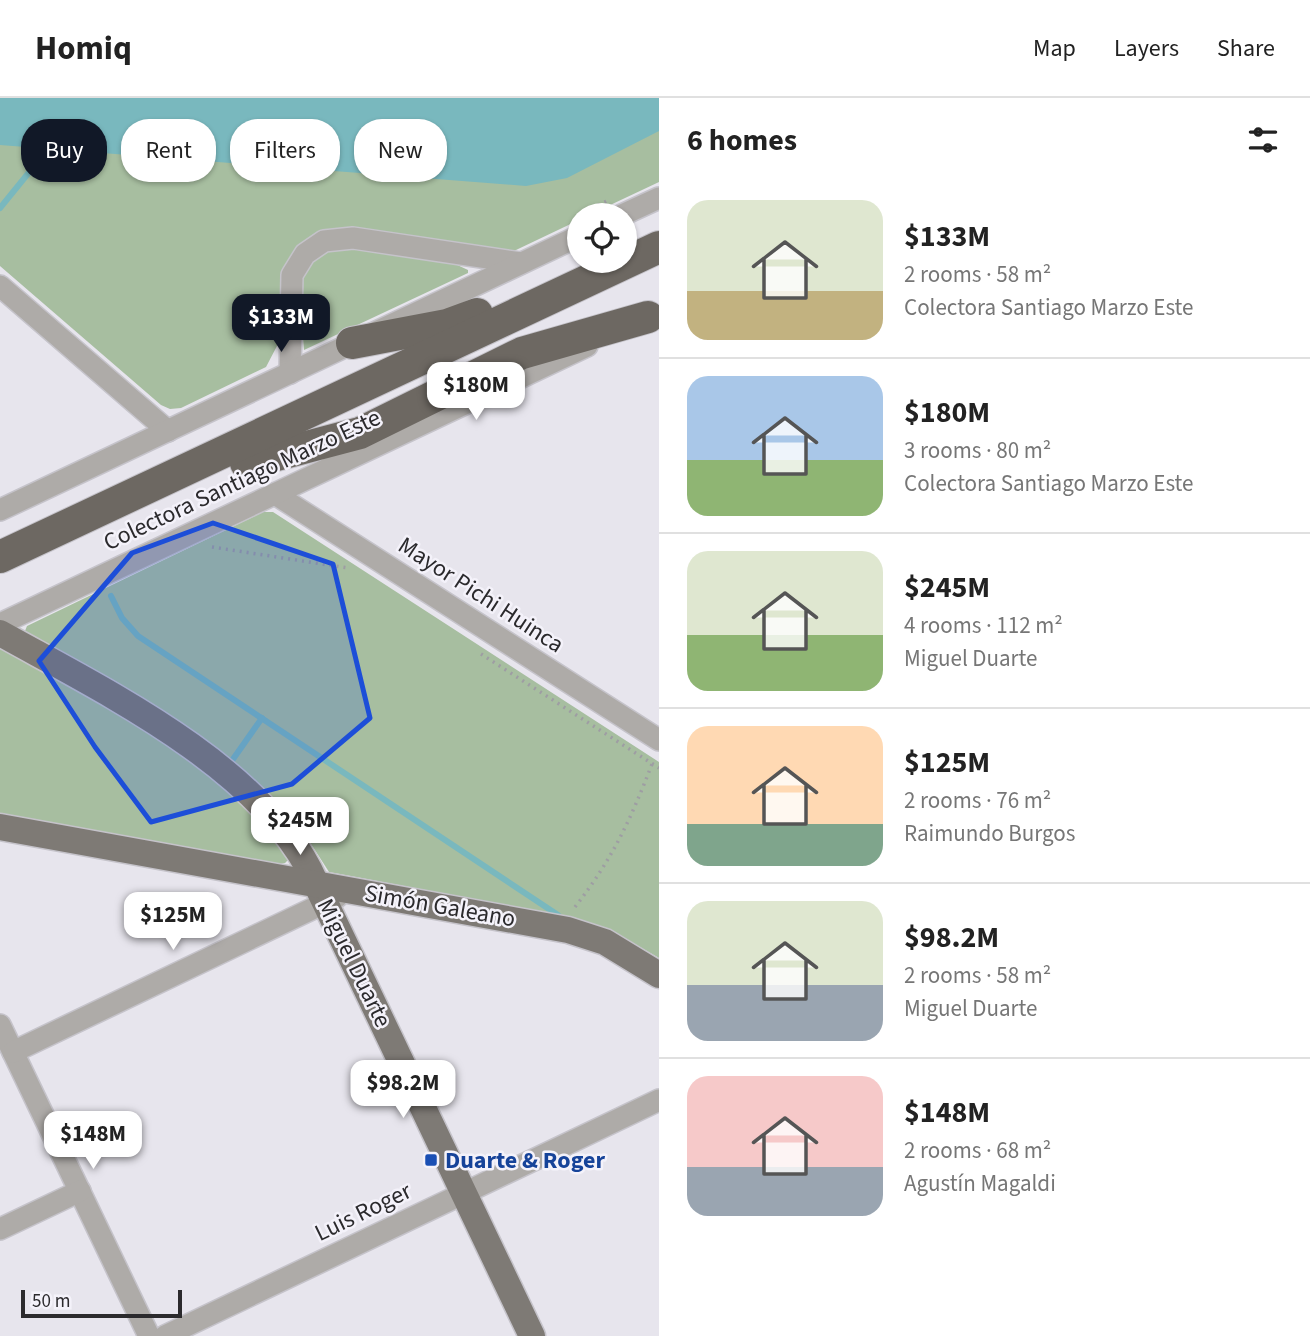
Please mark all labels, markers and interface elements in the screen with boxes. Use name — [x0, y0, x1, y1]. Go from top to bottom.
text: Homiq — [35, 25, 132, 72]
text: Map — [1033, 31, 1076, 66]
text: Layers — [1114, 31, 1179, 66]
text: Share — [1217, 31, 1275, 66]
chip: Buy — [21, 119, 107, 182]
chip: Rent — [121, 119, 216, 182]
chip: Filters — [230, 119, 340, 182]
chip: New — [354, 119, 447, 182]
text: 6 homes — [687, 119, 797, 162]
icon: filters — [1244, 121, 1282, 159]
map controls — [567, 203, 637, 273]
button: locate — [567, 203, 637, 273]
text: $133M — [904, 215, 990, 258]
icon: home — [743, 228, 827, 312]
text: 2 rooms · 58 m² — [904, 258, 1051, 291]
text: Colectora Santiago Marzo Este — [904, 291, 1194, 324]
pin: $133M — [232, 294, 330, 354]
text: $133M — [248, 300, 314, 333]
pin: $180M — [427, 362, 525, 422]
text: $180M — [443, 368, 509, 401]
text: $180M — [904, 391, 990, 434]
street label: Colectora Santiago Marzo Este — [98, 400, 386, 560]
icon: home — [743, 404, 827, 488]
text: 3 rooms · 80 m² — [904, 434, 1051, 467]
text: Colectora Santiago Marzo Este — [904, 467, 1194, 500]
street label: Mayor Pichi Huinca — [391, 528, 571, 662]
text: $245M — [904, 566, 990, 609]
icon: home — [743, 579, 827, 663]
text: 4 rooms · 112 m² — [904, 609, 1063, 642]
text: Miguel Duarte — [904, 642, 1037, 675]
text: $125M — [904, 741, 990, 784]
icon: home — [743, 754, 827, 838]
text: 2 rooms · 76 m² — [904, 784, 1051, 817]
pin: $245M — [251, 798, 349, 857]
text: $245M — [267, 803, 333, 836]
text: Raimundo Burgos — [904, 817, 1075, 850]
street label: Simón Galeano — [362, 876, 518, 936]
pin: $125M — [124, 892, 222, 952]
street label: Miguel Duarte — [308, 893, 400, 1033]
text: $125M — [140, 898, 206, 931]
text: $98.2M — [904, 916, 999, 959]
icon: home — [743, 929, 827, 1013]
text: 2 rooms · 58 m² — [904, 959, 1051, 992]
text: Miguel Duarte — [904, 992, 1037, 1025]
pin: $98.2M — [346, 1060, 460, 1120]
text: $98.2M — [366, 1066, 440, 1099]
text: $148M — [904, 1091, 990, 1134]
icon: home — [743, 1104, 827, 1188]
pin: $148M — [44, 1112, 142, 1171]
text: $148M — [60, 1117, 126, 1150]
text: 2 rooms · 68 m² — [904, 1134, 1051, 1167]
place label: Duarte & Roger — [445, 1143, 605, 1178]
marker: Duarte & Roger — [423, 1152, 439, 1168]
text: Agustín Magaldi — [904, 1167, 1056, 1200]
street label: Luis Roger — [309, 1173, 418, 1250]
scale bar — [21, 1287, 182, 1319]
text: 50 m — [32, 1288, 70, 1315]

